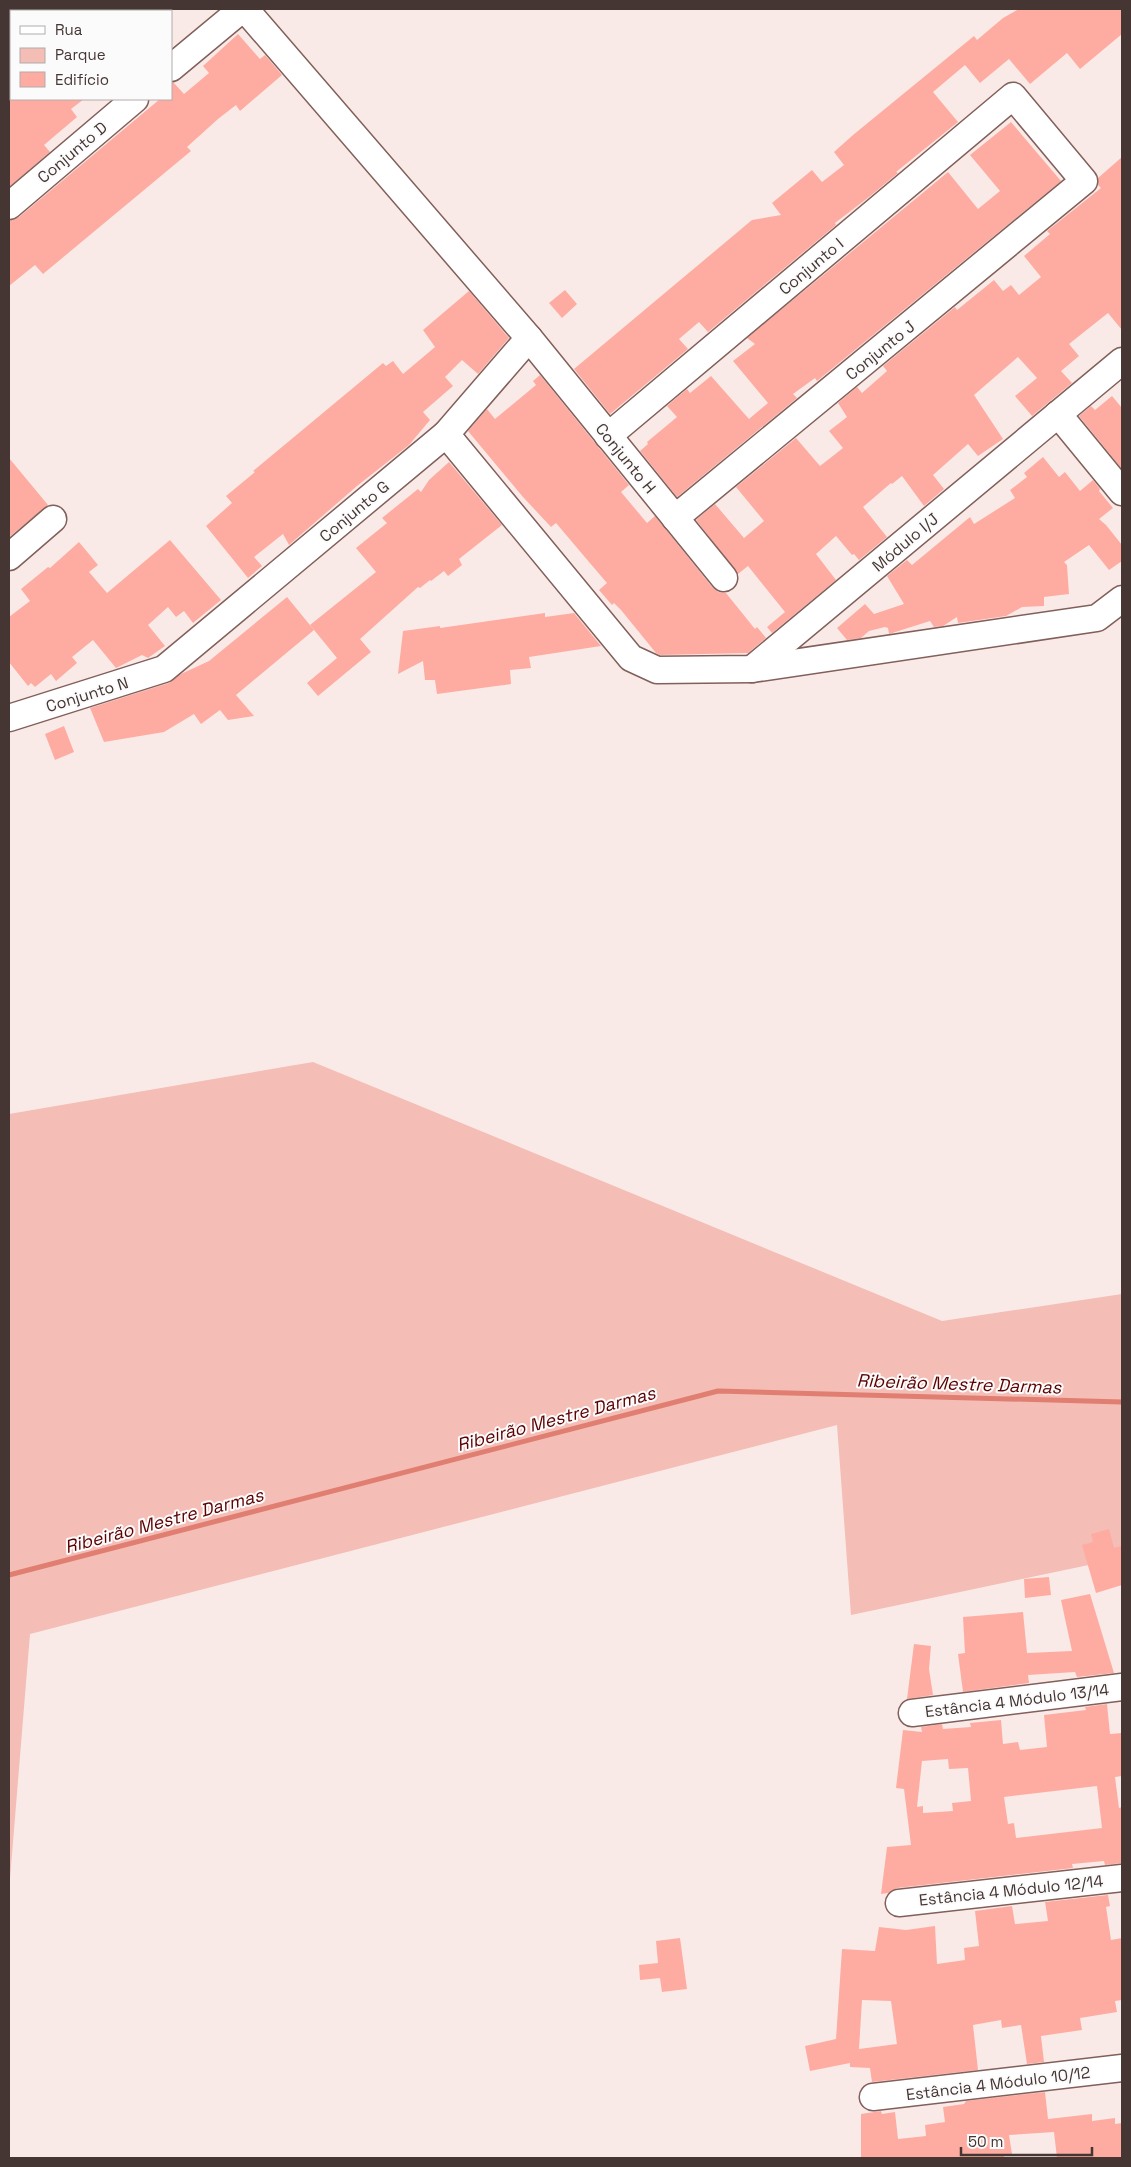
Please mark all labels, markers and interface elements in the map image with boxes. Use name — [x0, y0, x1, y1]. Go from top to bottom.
legend — [10, 10, 172, 100]
text: Rua — [55, 20, 83, 39]
text: Parque — [55, 45, 106, 64]
text: Edifício — [55, 70, 109, 89]
street label: Conjunto D — [33, 117, 112, 188]
street label: Conjunto I — [775, 233, 848, 300]
street label: Conjunto J — [841, 316, 920, 385]
street label: Conjunto H — [591, 419, 660, 498]
street label: Conjunto G — [315, 476, 394, 547]
street label: Módulo I/J — [868, 508, 943, 576]
street label: Conjunto N — [43, 672, 131, 717]
water label: Ribeirão Mestre Darmas — [856, 1368, 1062, 1399]
water label: Ribeirão Mestre Darmas — [454, 1381, 658, 1456]
water label: Ribeirão Mestre Darmas — [62, 1483, 266, 1558]
street label: Estância 4 Módulo 13/14 — [924, 1679, 1110, 1722]
street label: Estância 4 Módulo 12/14 — [918, 1870, 1104, 1911]
street label: Estância 4 Módulo 10/12 — [905, 2062, 1091, 2105]
scale bar — [961, 2124, 1092, 2156]
text: 50 m — [968, 2132, 1003, 2151]

